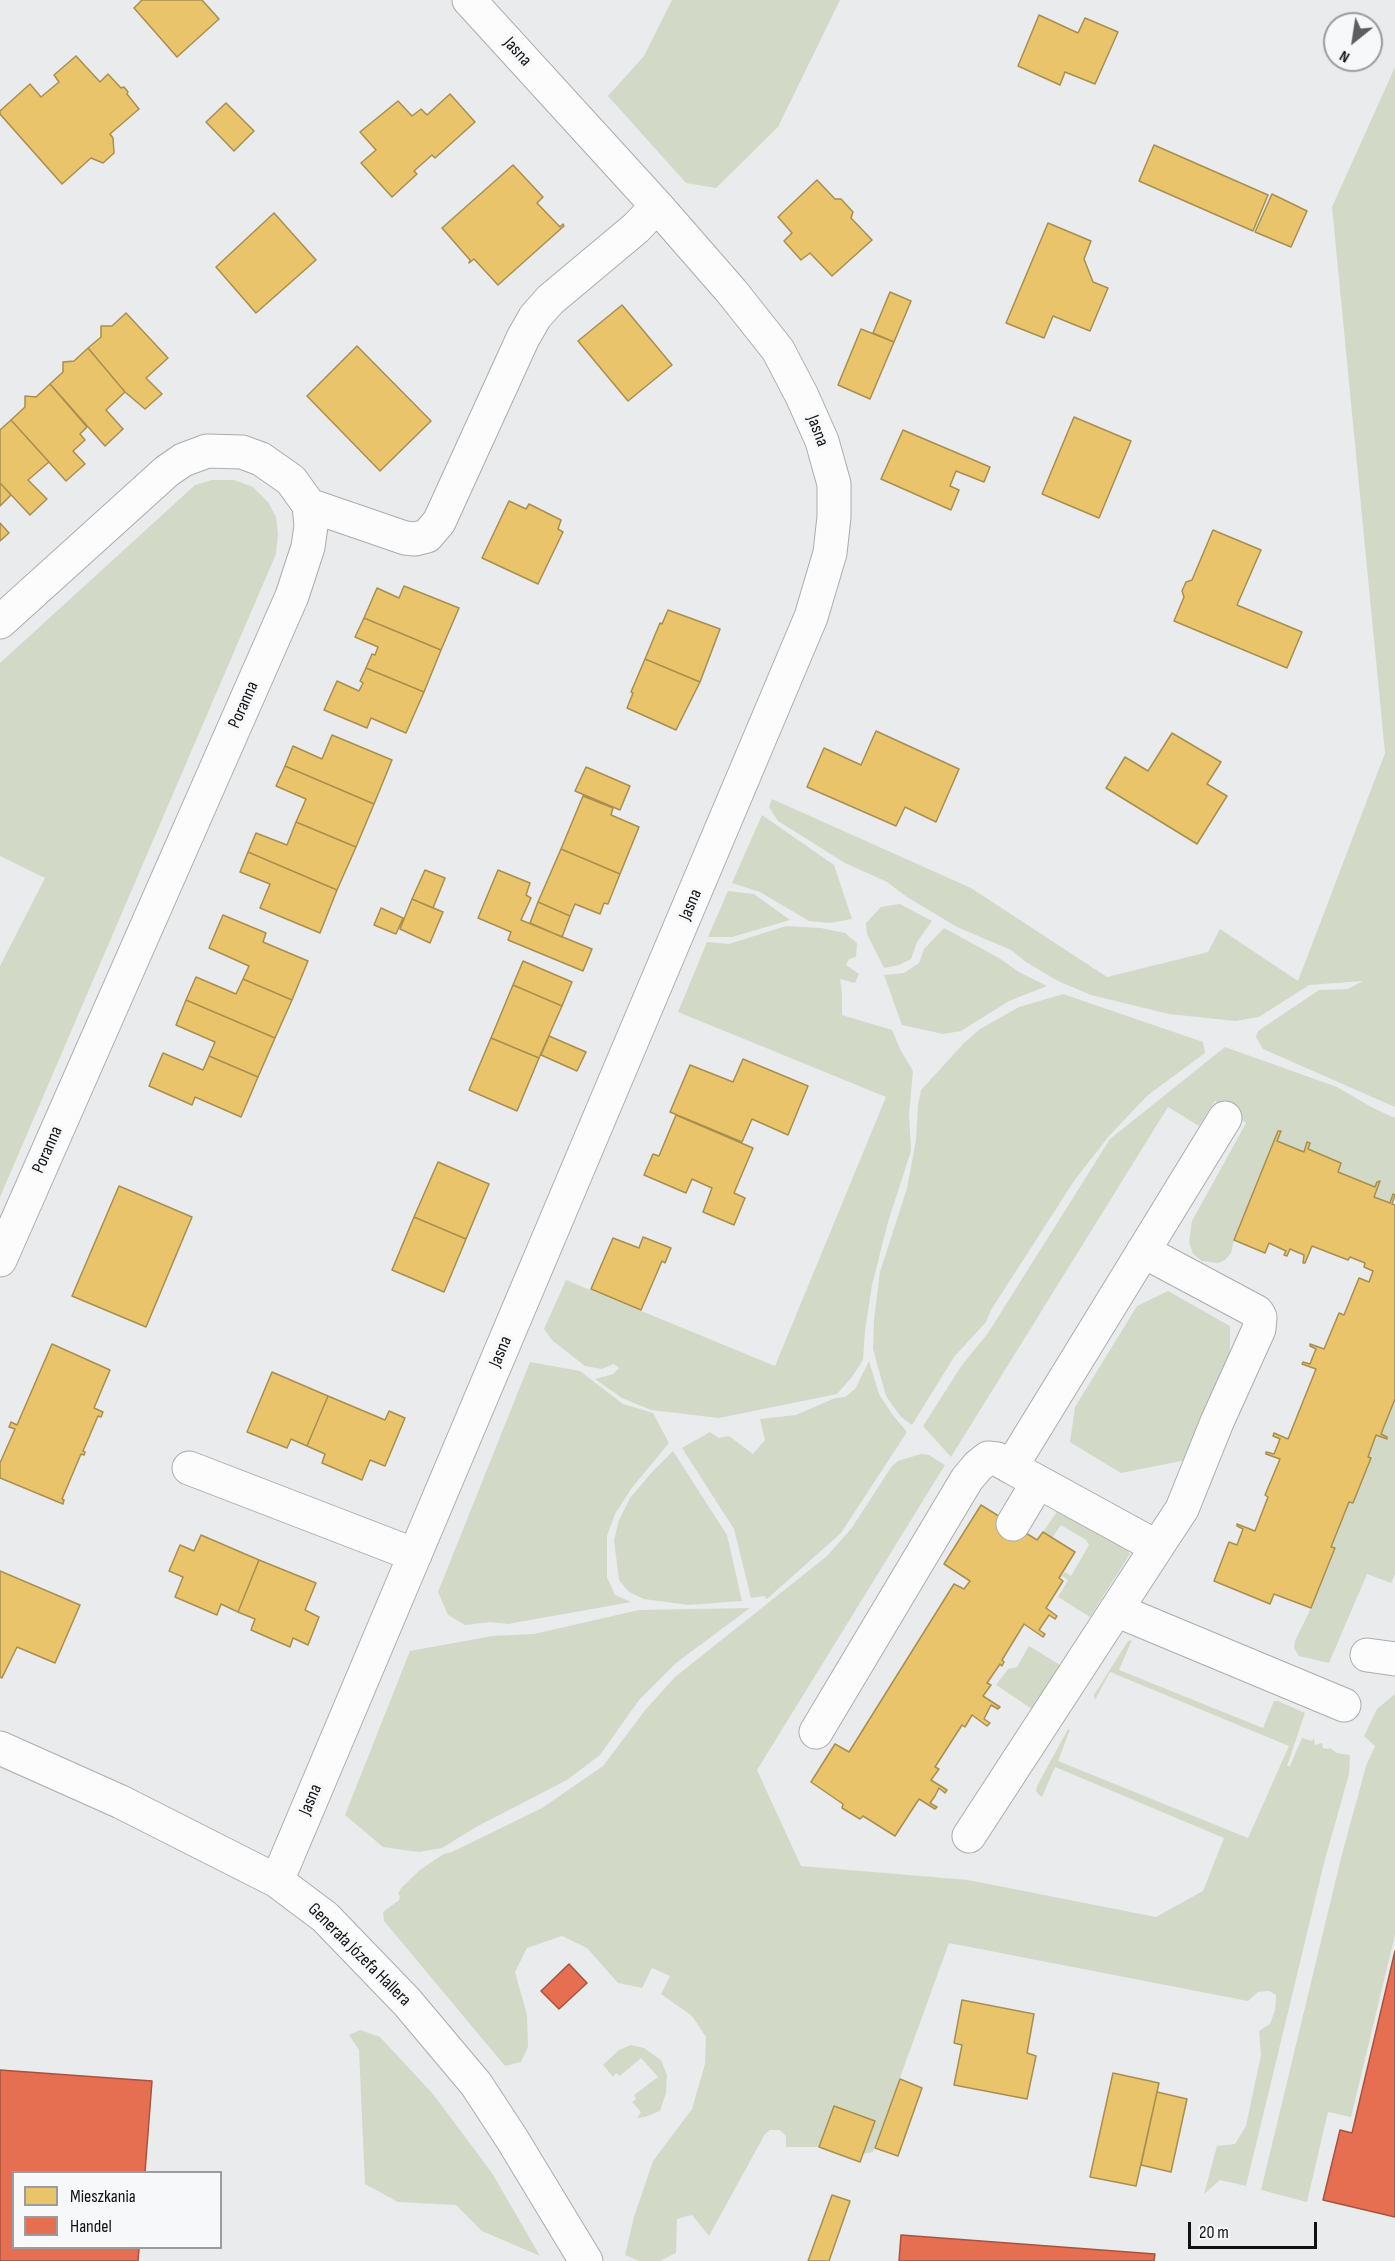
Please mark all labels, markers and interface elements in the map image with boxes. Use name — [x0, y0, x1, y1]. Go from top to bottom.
north arrow — [1323, 12, 1383, 72]
street label: Jasna — [498, 33, 536, 71]
text: N — [1336, 46, 1353, 67]
street label: Jasna — [801, 412, 833, 450]
street label: Poranna — [224, 678, 264, 732]
street label: Jasna — [675, 886, 707, 924]
street label: Poranna — [28, 1123, 68, 1177]
street label: Jasna — [485, 1333, 517, 1371]
street label: Jasna — [295, 1781, 327, 1819]
street label: Generała Józefa Hallera — [303, 1899, 415, 2011]
legend — [12, 2171, 222, 2249]
text: Mieszkania — [70, 2186, 136, 2207]
scale bar — [1191, 2210, 1320, 2248]
text: Handel — [70, 2216, 112, 2237]
text: 20 m — [1199, 2222, 1229, 2243]

